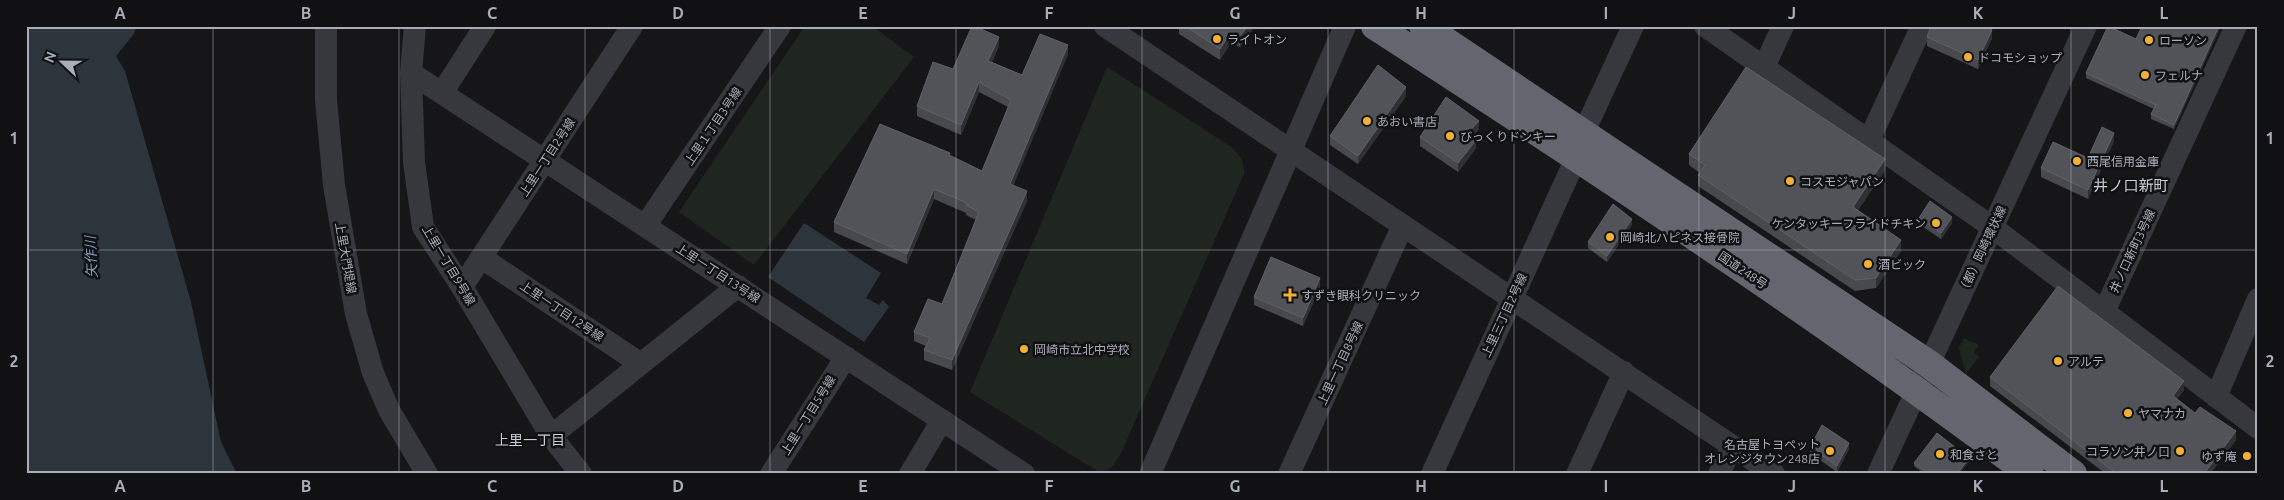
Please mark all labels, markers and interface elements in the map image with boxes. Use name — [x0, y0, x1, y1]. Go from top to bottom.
text: A — [114, 4, 126, 22]
text: B — [301, 4, 311, 22]
text: C — [487, 4, 497, 22]
text: D — [672, 4, 684, 22]
text: E — [858, 4, 868, 22]
text: F — [1045, 4, 1054, 22]
text: G — [1229, 4, 1241, 22]
text: H — [1415, 4, 1427, 22]
text: I — [1604, 4, 1608, 22]
text: J — [1788, 4, 1796, 22]
text: K — [1973, 4, 1984, 22]
text: L — [2160, 4, 2169, 22]
marker: ライトオン — [1211, 33, 1223, 45]
place label: ライトオン — [1227, 33, 1287, 46]
marker: ローソン — [2143, 34, 2155, 46]
place label: ローソン — [2159, 34, 2207, 47]
north arrow — [38, 38, 88, 88]
text: N — [41, 49, 59, 65]
marker: ドコモショップ — [1962, 51, 1974, 63]
place label: ドコモショップ — [1978, 51, 2062, 64]
marker: フェルナ — [2139, 69, 2151, 81]
place label: フェルナ — [2155, 69, 2203, 82]
street label: 上里１丁目3号線 — [682, 85, 744, 167]
street label: 上里一丁目2号線 — [517, 115, 577, 199]
marker: あおい書店 — [1361, 115, 1373, 127]
place label: あおい書店 — [1377, 115, 1437, 128]
text: 1 — [9, 129, 19, 147]
text: 1 — [2265, 129, 2275, 147]
marker: びっくりドンキー — [1444, 130, 1456, 142]
place label: びっくりドンキー — [1460, 130, 1556, 143]
marker: 西尾信用金庫 — [2071, 155, 2083, 167]
place label: 西尾信用金庫 — [2087, 155, 2159, 168]
marker: コスモジャパン — [1784, 175, 1796, 187]
place label: コスモジャパン — [1800, 175, 1884, 188]
district label: 井ノ口新町 — [2093, 177, 2169, 194]
street label: （都）岡崎環状線 — [1956, 204, 2008, 296]
street label: 井ノ口新町3号線 — [2107, 207, 2157, 295]
place label: ケンタッキーフライドチキン — [1771, 217, 1926, 230]
marker: ケンタッキーフライドチキン — [1930, 217, 1942, 229]
street label: 上里大門堤線 — [333, 221, 359, 295]
street label: 上里一丁目9号線 — [420, 223, 478, 307]
marker: 岡崎北ハピネス接骨院 — [1604, 231, 1616, 243]
place label: 岡崎北ハピネス接骨院 — [1620, 231, 1740, 244]
water label: 矢作川 — [82, 234, 100, 278]
street label: 上里一丁目13号線 — [674, 241, 762, 305]
street label: 国道248号 — [1716, 249, 1770, 291]
marker: 酒ビック — [1862, 258, 1874, 270]
place label: 酒ビック — [1878, 258, 1926, 271]
street label: 上里三丁目2号線 — [1479, 271, 1529, 359]
street label: 上里一丁目12号線 — [518, 278, 606, 344]
marker: すずき眼科クリニック — [1283, 288, 1297, 302]
place label: すずき眼科クリニック — [1301, 289, 1421, 302]
street label: 上里一丁目8号線 — [1315, 319, 1365, 407]
marker: 岡崎市立北中学校 — [1018, 343, 1030, 355]
place label: 岡崎市立北中学校 — [1034, 343, 1130, 356]
text: 2 — [9, 352, 19, 370]
text: 2 — [2265, 352, 2275, 370]
marker: アルテ — [2052, 355, 2064, 367]
place label: アルテ — [2068, 355, 2104, 368]
street label: 上里一丁目5号線 — [778, 373, 838, 457]
marker: ヤマナカ — [2122, 407, 2134, 419]
place label: ヤマナカ — [2138, 407, 2186, 420]
district label: 上里一丁目 — [495, 432, 565, 448]
place label: 名古屋トヨペット オレンジタウン248店 — [1704, 438, 1820, 465]
marker: 名古屋トヨペット オレンジタウン248店 — [1824, 445, 1836, 457]
place label: コラソン井ノ口 — [2086, 445, 2170, 458]
marker: コラソン井ノ口 — [2174, 445, 2186, 457]
marker: 和食さと — [1934, 448, 1946, 460]
place label: 和食さと — [1950, 448, 1998, 461]
place label: ゆず庵 — [2201, 450, 2237, 463]
marker: ゆず庵 — [2241, 450, 2253, 462]
text: A — [114, 477, 126, 495]
text: B — [301, 477, 311, 495]
text: C — [487, 477, 497, 495]
text: D — [672, 477, 684, 495]
text: E — [858, 477, 868, 495]
text: F — [1045, 477, 1054, 495]
text: G — [1229, 477, 1241, 495]
text: H — [1415, 477, 1427, 495]
text: I — [1604, 477, 1608, 495]
text: J — [1788, 477, 1796, 495]
text: K — [1973, 477, 1984, 495]
text: L — [2160, 477, 2169, 495]

